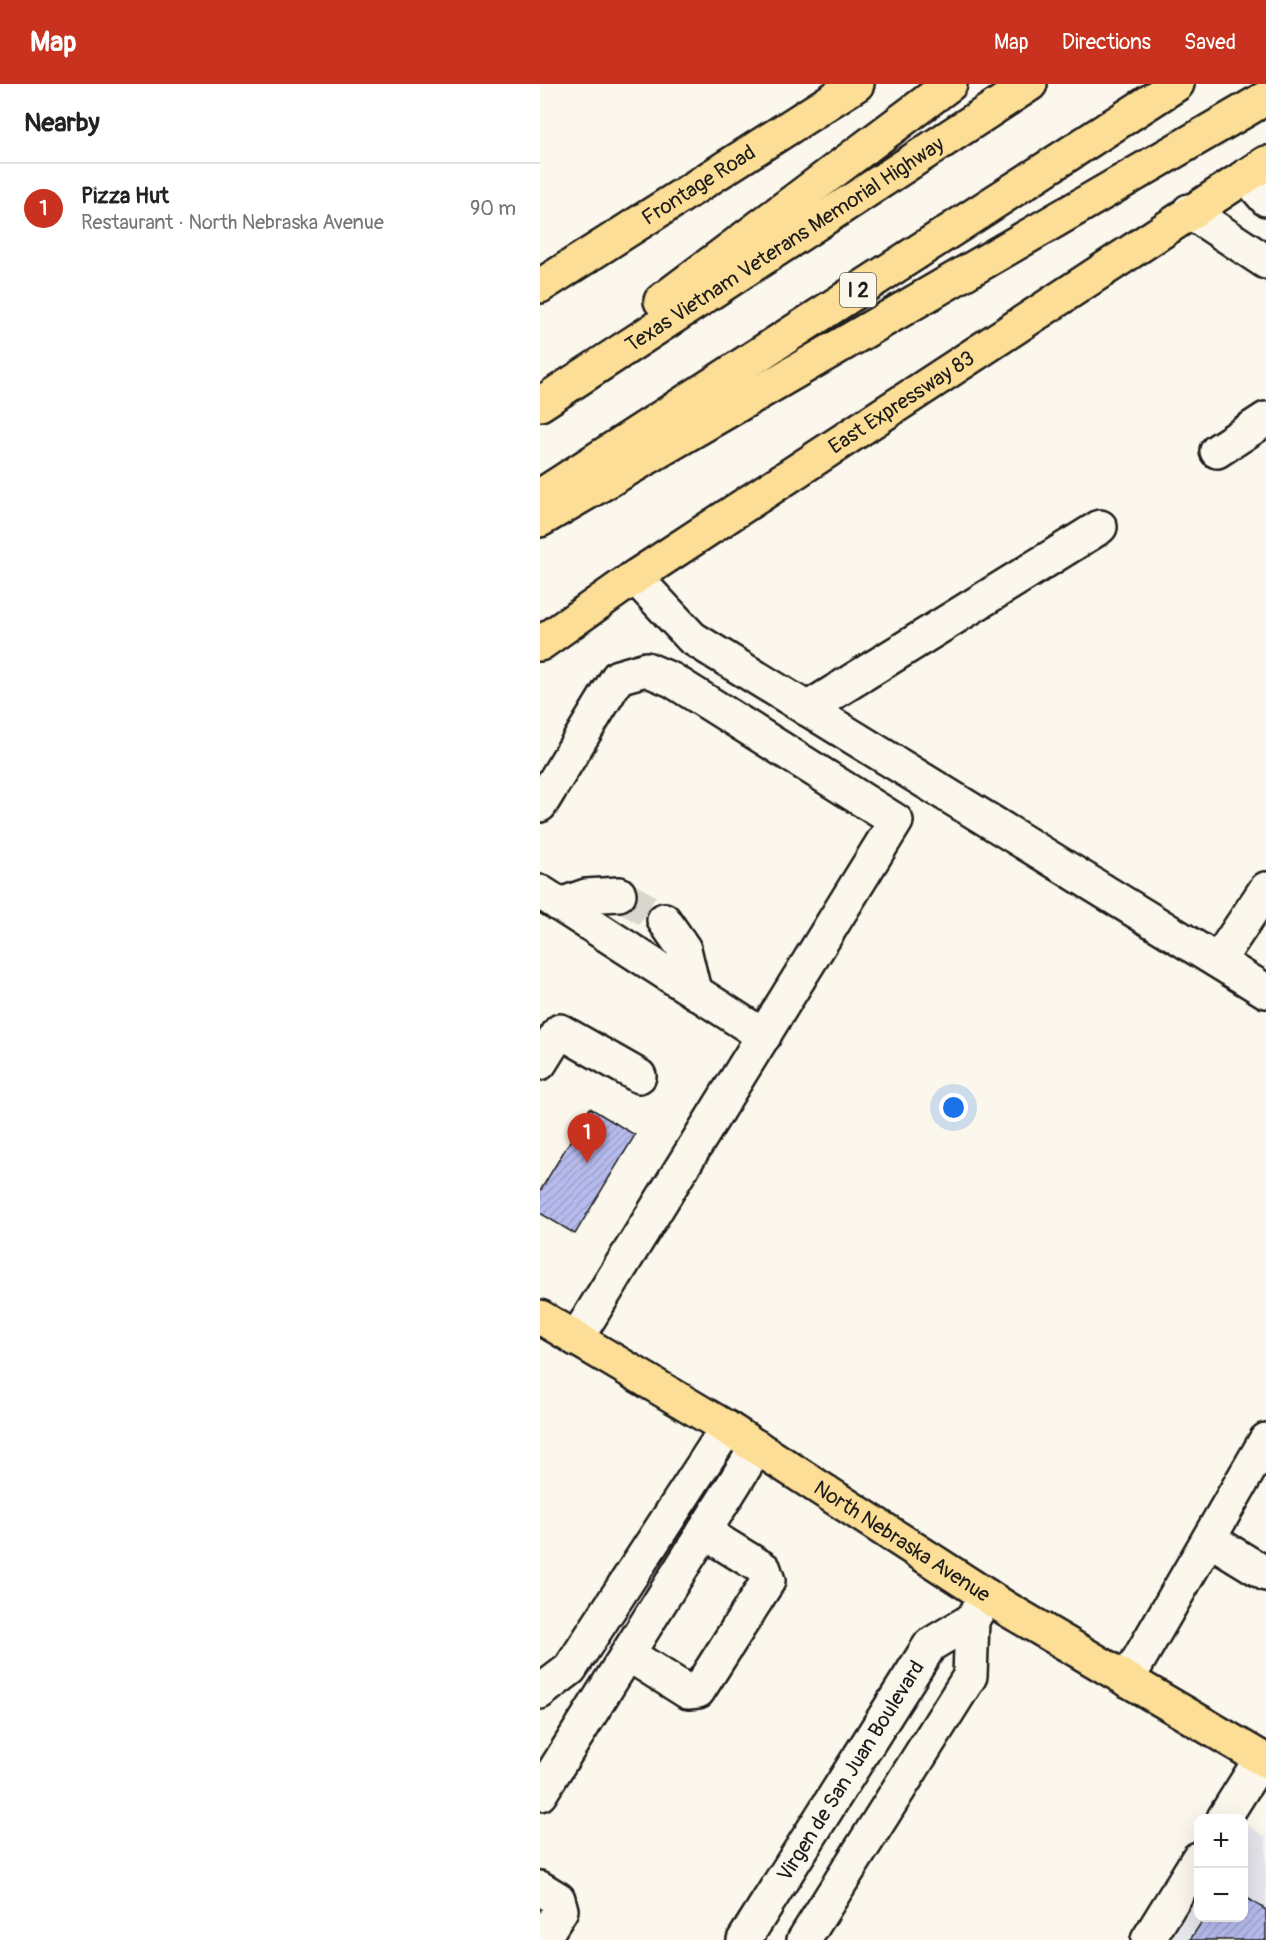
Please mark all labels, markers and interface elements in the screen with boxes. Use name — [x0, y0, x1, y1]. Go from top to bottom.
text: Map — [30, 25, 76, 60]
text: Map — [994, 29, 1029, 56]
text: Directions — [1062, 29, 1151, 56]
text: Saved — [1184, 29, 1236, 56]
text: Nearby — [24, 107, 100, 139]
street label: Texas Vietnam Veterans Memorial Highway — [620, 131, 949, 359]
street label: Frontage Road — [637, 139, 761, 232]
text: Pizza Hut — [81, 182, 169, 210]
text: 1 — [40, 196, 47, 221]
text: 90 m — [470, 196, 516, 221]
text: Restaurant · North Nebraska Avenue — [81, 210, 384, 235]
road number: I 2 — [840, 273, 876, 307]
street label: East Expressway 83 — [824, 345, 980, 460]
your location — [939, 1093, 968, 1122]
pin: 1 — [568, 1114, 606, 1163]
street label: North Nebraska Avenue — [808, 1475, 996, 1609]
street label: Virgen de San Juan Boulevard — [771, 1656, 931, 1887]
map controls — [1194, 1814, 1248, 1922]
button: + — [1194, 1814, 1248, 1868]
button: − — [1194, 1868, 1248, 1922]

